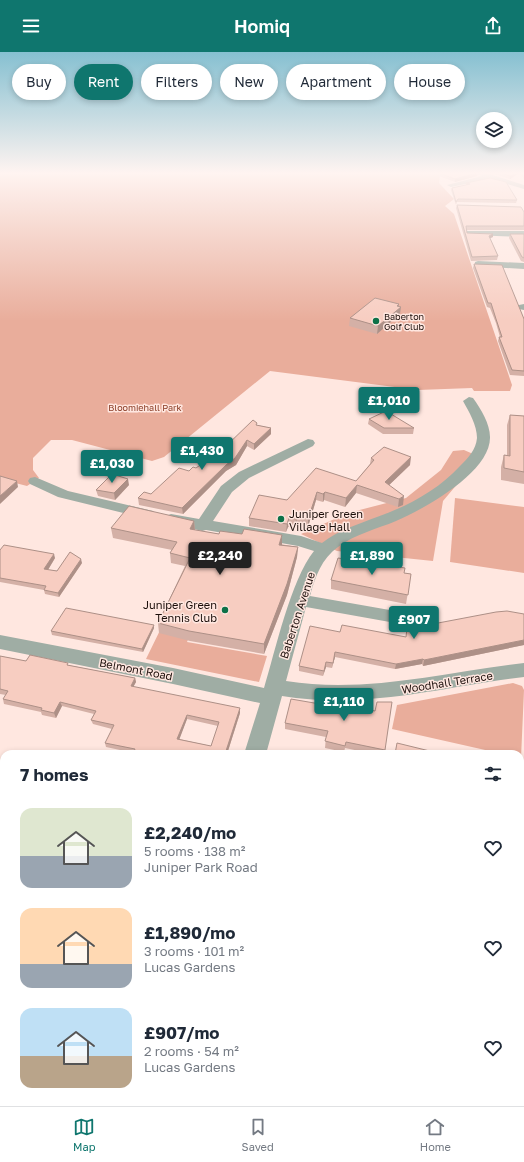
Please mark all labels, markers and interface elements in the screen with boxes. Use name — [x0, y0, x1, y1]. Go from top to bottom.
icon: menu — [20, 15, 42, 37]
text: Homiq — [234, 15, 290, 37]
icon: share — [482, 15, 504, 37]
chip: Buy — [12, 64, 66, 100]
chip: Rent — [74, 64, 133, 100]
chip: Filters — [141, 64, 212, 100]
chip: New — [220, 64, 278, 100]
chip: Apartment — [286, 64, 386, 100]
chip: House — [394, 64, 465, 100]
map controls — [476, 112, 512, 148]
button: layers — [476, 112, 512, 148]
place label: Baberton Golf Club — [384, 311, 424, 332]
marker: Baberton Golf Club — [371, 316, 381, 326]
pin: £1,010 — [356, 387, 422, 421]
text: £1,010 — [367, 392, 411, 408]
park label: Bloomiehall Park — [108, 402, 182, 413]
pin: £1,430 — [169, 437, 235, 471]
text: £1,430 — [180, 442, 224, 458]
pin: £1,030 — [79, 450, 145, 484]
text: £1,030 — [90, 455, 134, 471]
place label: Juniper Green Village Hall — [289, 507, 363, 533]
marker: Juniper Green Village Hall — [276, 514, 286, 524]
pin: £2,240 — [187, 542, 253, 576]
pin: £1,890 — [339, 542, 405, 576]
text: £2,240 — [197, 547, 243, 563]
text: £1,890 — [350, 547, 394, 563]
street label: Baberton Avenue — [277, 570, 317, 660]
place label: Juniper Green Tennis Club — [143, 598, 217, 624]
marker: Juniper Green Tennis Club — [220, 605, 230, 615]
pin: £907 — [390, 606, 438, 640]
text: £907 — [398, 611, 430, 627]
street label: Belmont Road — [98, 656, 174, 682]
street label: Woodhall Terrace — [400, 668, 494, 696]
pin: £1,110 — [311, 688, 377, 722]
text: £1,110 — [323, 693, 365, 709]
icon: filters — [482, 763, 504, 785]
text: 7 homes — [20, 764, 88, 785]
text: £2,240/mo — [144, 822, 236, 843]
icon: home — [52, 824, 100, 872]
icon: heart — [482, 837, 504, 859]
text: 5 rooms · 138 m² — [144, 843, 245, 859]
text: Juniper Park Road — [144, 859, 258, 875]
text: £1,890/mo — [144, 922, 235, 943]
icon: home — [52, 924, 100, 972]
icon: heart — [482, 937, 504, 959]
text: 3 rooms · 101 m² — [144, 943, 244, 959]
text: Lucas Gardens — [144, 959, 235, 975]
text: £907/mo — [144, 1022, 220, 1043]
icon: home — [52, 1024, 100, 1072]
icon: heart — [482, 1037, 504, 1059]
text: 2 rooms · 54 m² — [144, 1043, 239, 1059]
text: Lucas Gardens — [144, 1059, 235, 1075]
tab: Map — [73, 1116, 96, 1153]
tab: Saved — [242, 1116, 274, 1153]
tab: Home — [420, 1116, 451, 1153]

